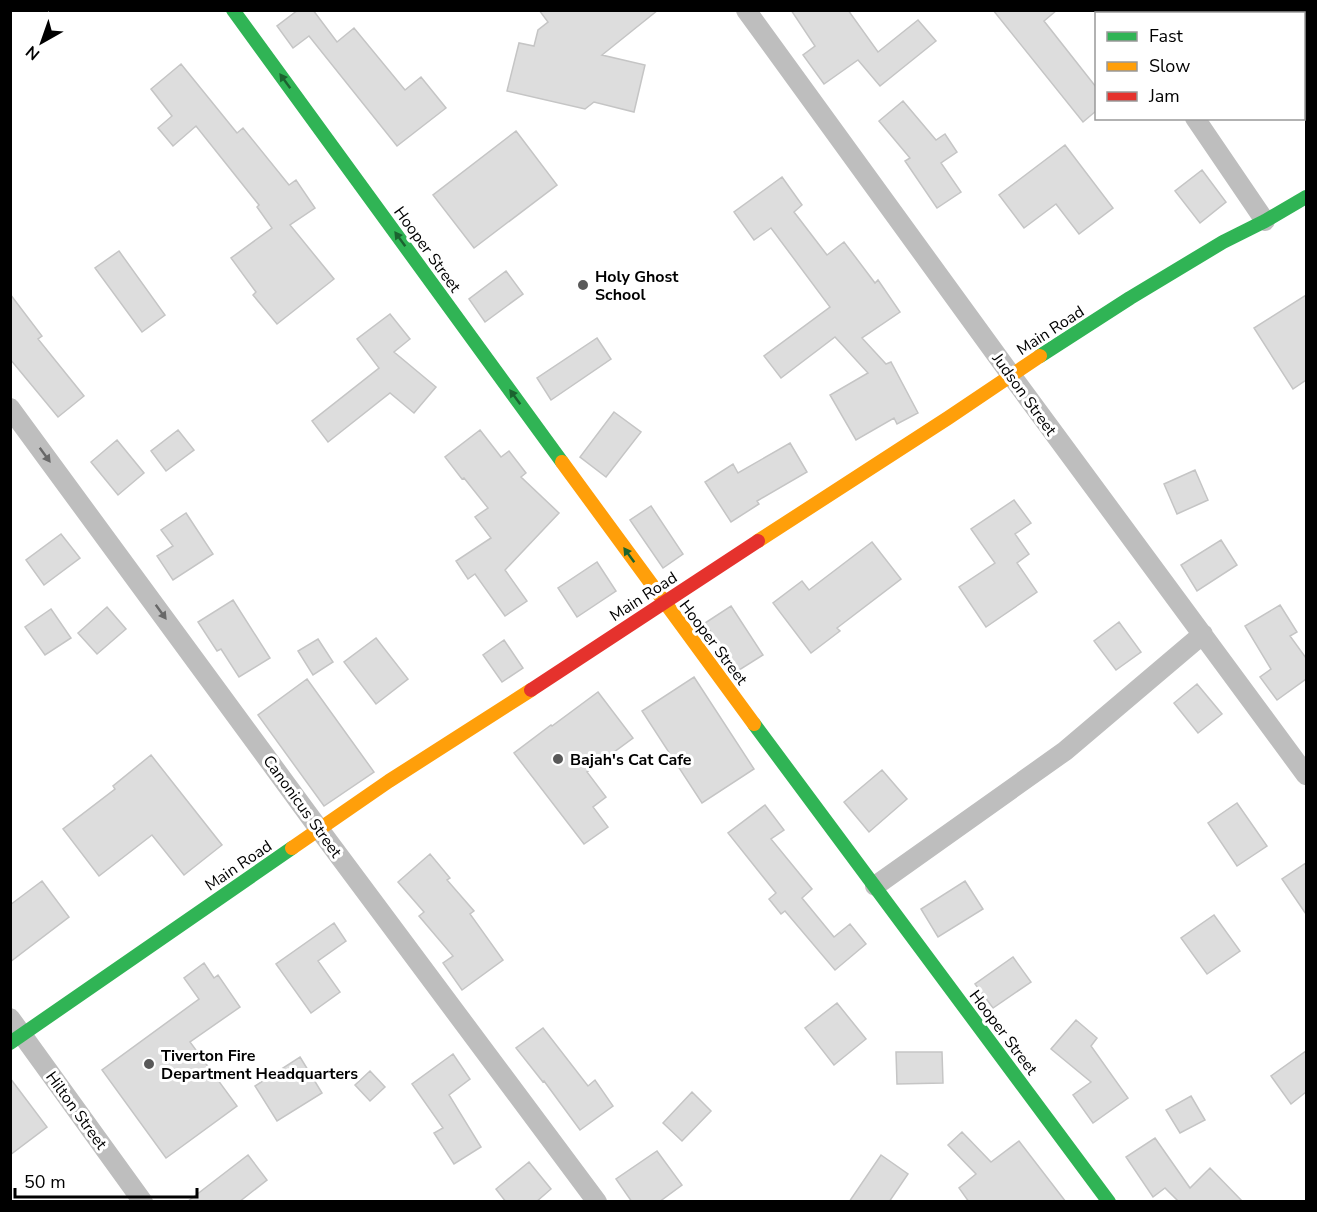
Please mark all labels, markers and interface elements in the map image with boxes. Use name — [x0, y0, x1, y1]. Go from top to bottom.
north arrow — [12, 12, 72, 72]
legend — [1095, 12, 1305, 120]
text: Fast — [1149, 24, 1184, 48]
text: N — [21, 40, 45, 65]
text: Slow — [1149, 54, 1190, 78]
one-way arrow — [280, 74, 292, 89]
text: Jam — [1148, 84, 1180, 108]
street label: Hooper Street — [389, 202, 466, 297]
one-way arrow — [395, 231, 407, 246]
place label: Holy Ghost School — [595, 266, 679, 306]
marker: Holy Ghost School — [576, 278, 590, 292]
street label: Main Road — [1013, 301, 1089, 361]
street label: Judson Street — [986, 348, 1062, 441]
one-way arrow — [509, 389, 521, 404]
one-way arrow — [39, 446, 51, 462]
one-way arrow — [624, 547, 636, 562]
street label: Main Road — [606, 567, 682, 627]
street label: Hooper Street — [674, 596, 753, 690]
one-way arrow — [154, 605, 166, 620]
place label: Bajah's Cat Cafe — [570, 749, 692, 771]
street label: Canonicus Street — [258, 751, 347, 863]
marker: Bajah's Cat Cafe — [551, 752, 565, 766]
street label: Main Road — [201, 835, 276, 896]
street label: Hooper Street — [964, 986, 1043, 1080]
place label: Tiverton Fire Department Headquarters — [161, 1045, 358, 1085]
marker: Tiverton Fire Department Headquarters — [142, 1057, 156, 1071]
street label: Hilton Street — [40, 1067, 112, 1154]
scale bar — [15, 1161, 196, 1199]
text: 50 m — [24, 1170, 66, 1194]

